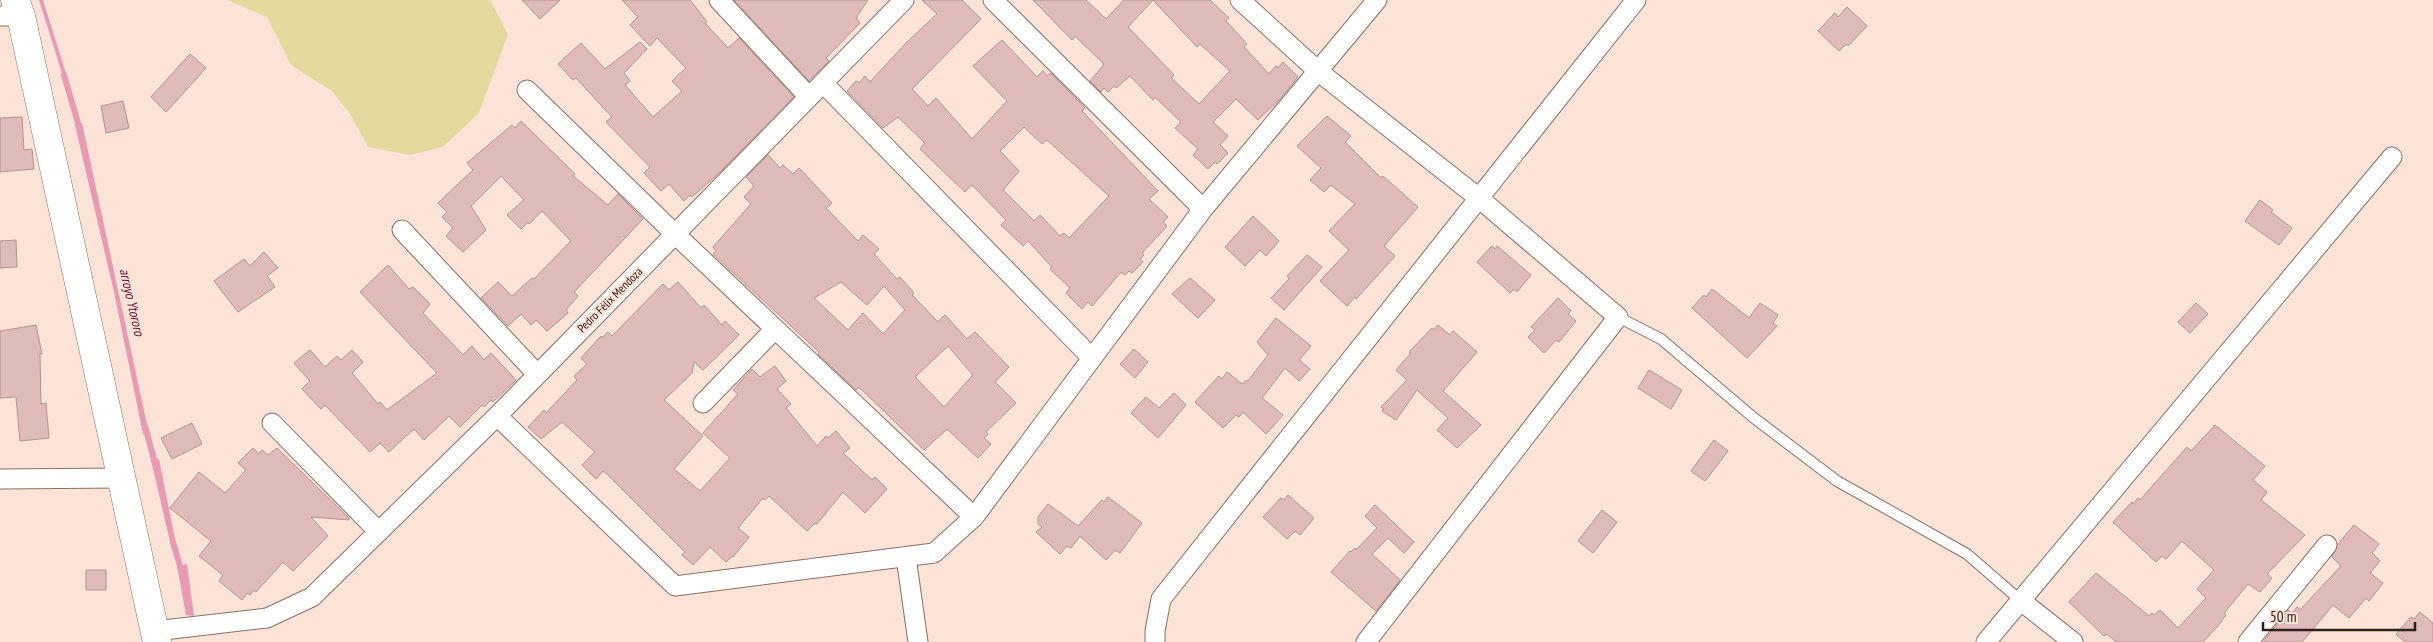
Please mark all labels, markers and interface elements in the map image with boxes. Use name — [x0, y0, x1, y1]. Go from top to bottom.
street label: Pedro Félix Mendoza — [574, 264, 645, 335]
water label: arroyo Ytororo — [116, 267, 149, 338]
scale bar — [2263, 600, 2416, 632]
text: 50 m — [2270, 607, 2296, 626]

